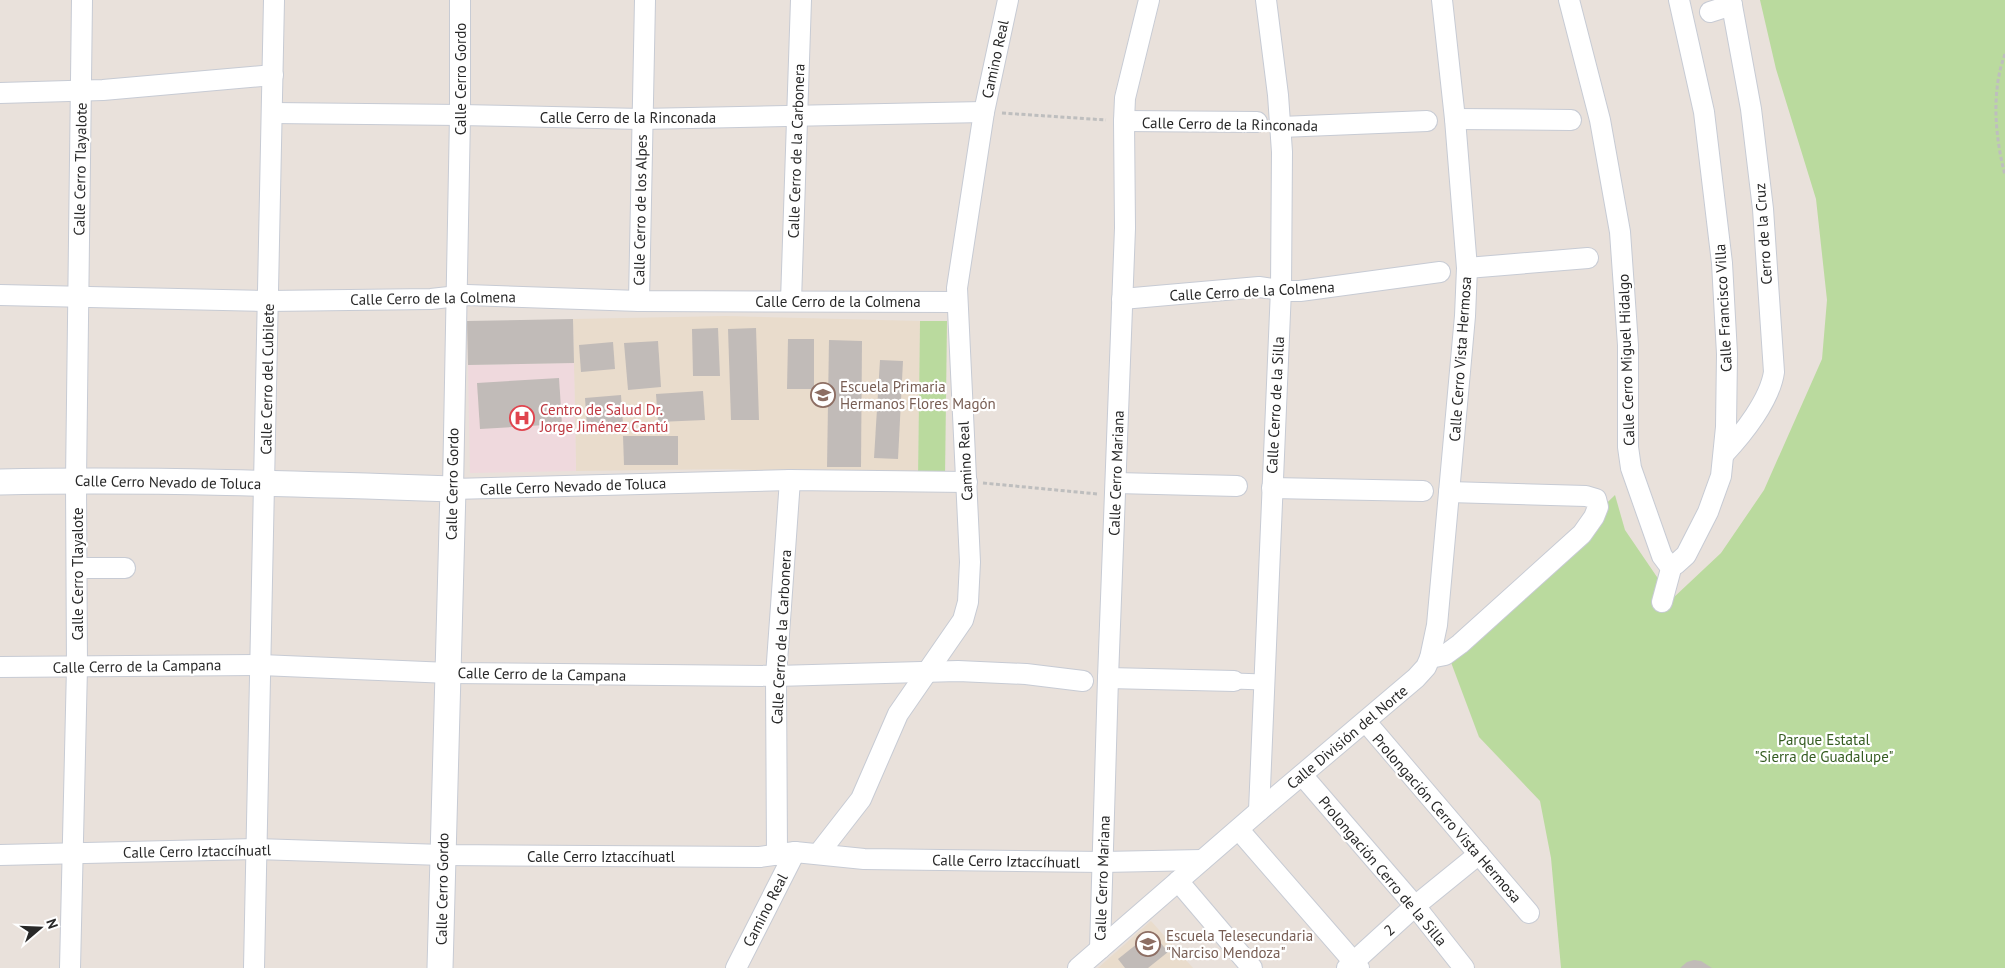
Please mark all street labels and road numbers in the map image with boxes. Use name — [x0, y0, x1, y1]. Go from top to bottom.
street label: Camino Real — [977, 17, 1013, 100]
street label: Calle Cerro Gordo — [451, 23, 470, 135]
street label: Calle Cerro de la Carbonera — [783, 63, 809, 239]
street label: Calle Cerro Tlayalote — [69, 102, 91, 236]
street label: Calle Cerro de la Rinconada — [540, 108, 716, 127]
street label: Calle Cerro de la Rinconada — [1142, 113, 1318, 135]
street label: Calle Cerro de los Alpes — [629, 134, 651, 286]
street label: Cerro de la Cruz — [1750, 183, 1776, 285]
street label: Calle Francisco Villa — [1710, 243, 1736, 373]
street label: Calle Cerro Miguel Hidalgo — [1614, 274, 1638, 446]
street label: Calle Cerro Vista Hermosa — [1445, 276, 1475, 442]
street label: Calle Cerro de la Colmena — [1169, 277, 1335, 305]
street label: Calle Cerro de la Colmena — [350, 287, 516, 309]
street label: Calle Cerro de la Colmena — [755, 292, 921, 311]
street label: Calle Cerro del Cubilete — [256, 303, 278, 455]
street label: Calle Cerro de la Silla — [1262, 336, 1288, 474]
street label: Calle Cerro Mariana — [1104, 410, 1128, 536]
street label: Camino Real — [953, 420, 977, 501]
street label: Calle Cerro Gordo — [442, 428, 462, 540]
street label: Calle Cerro Nevado de Toluca — [75, 471, 261, 493]
street label: Calle Cerro Nevado de Toluca — [479, 473, 667, 499]
street label: Calle Cerro Tlayalote — [68, 507, 87, 641]
street label: Calle Cerro de la Carbonera — [767, 549, 795, 725]
street label: Calle Cerro de la Campana — [52, 655, 222, 677]
street label: Calle Cerro de la Campana — [457, 663, 627, 685]
street label: Calle División del Norte — [1283, 681, 1411, 793]
street label: Prolongación Cerro Vista Hermosa — [1368, 730, 1526, 906]
street label: Prolongación Cerro de la Silla — [1315, 792, 1451, 950]
street label: Calle Cerro Mariana — [1090, 815, 1114, 941]
street label: Calle Cerro Gordo — [432, 833, 452, 945]
street label: Calle Cerro Iztaccíhuatl — [123, 840, 272, 862]
street label: Calle Cerro Iztaccíhuatl — [527, 847, 676, 866]
street label: Calle Cerro Iztaccíhuatl — [932, 850, 1081, 872]
street label: Camino Real — [738, 870, 792, 950]
street label: 2 — [1380, 920, 1398, 940]

